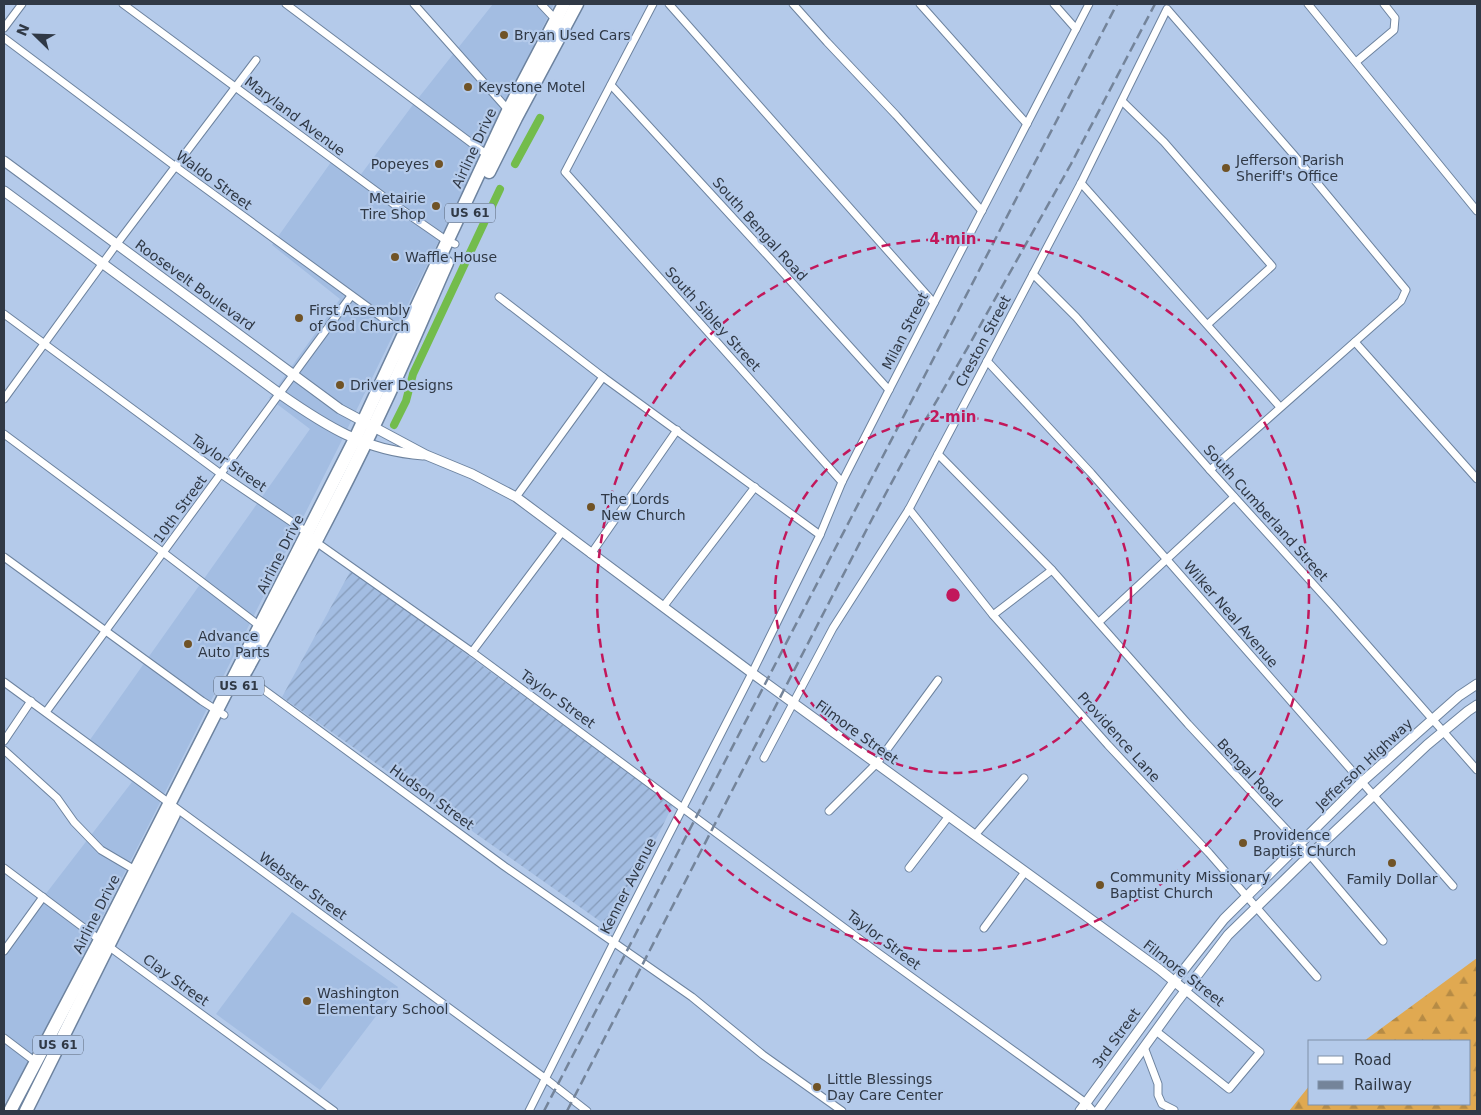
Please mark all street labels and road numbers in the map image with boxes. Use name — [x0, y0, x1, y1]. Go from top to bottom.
street label: Maryland Avenue — [242, 73, 348, 159]
street label: Airline Drive — [449, 106, 499, 190]
street label: Waldo Street — [173, 147, 255, 213]
street label: South Bengal Road — [710, 174, 810, 284]
road number: US 61 — [445, 204, 495, 222]
street label: Roosevelt Boulevard — [132, 236, 258, 334]
street label: South Sibley Street — [662, 264, 764, 375]
street label: Milan Street — [879, 289, 931, 372]
street label: Creston Street — [952, 292, 1014, 389]
street label: Taylor Street — [187, 431, 270, 495]
street label: South Cumberland Street — [1201, 442, 1332, 585]
street label: 10th Street — [150, 472, 210, 546]
street label: Airline Drive — [253, 512, 307, 596]
street label: Wilker Neal Avenue — [1180, 558, 1282, 670]
street label: Taylor Street — [517, 666, 599, 732]
road number: US 61 — [214, 676, 264, 696]
street label: Providence Lane — [1074, 689, 1164, 785]
street label: Filmore Street — [813, 697, 902, 768]
street label: Jefferson Highway — [1312, 715, 1416, 814]
street label: Bengal Road — [1214, 735, 1286, 811]
street label: Hudson Street — [387, 761, 478, 833]
street label: Kenner Avenue — [597, 835, 659, 937]
street label: Webster Street — [256, 849, 350, 924]
street label: Airline Drive — [69, 872, 123, 956]
street label: Taylor Street — [843, 906, 924, 973]
street label: Filmore Street — [1140, 937, 1228, 1010]
street label: Clay Street — [140, 951, 212, 1010]
street label: 3rd Street — [1089, 1004, 1143, 1071]
road number: US 61 — [33, 1036, 83, 1054]

